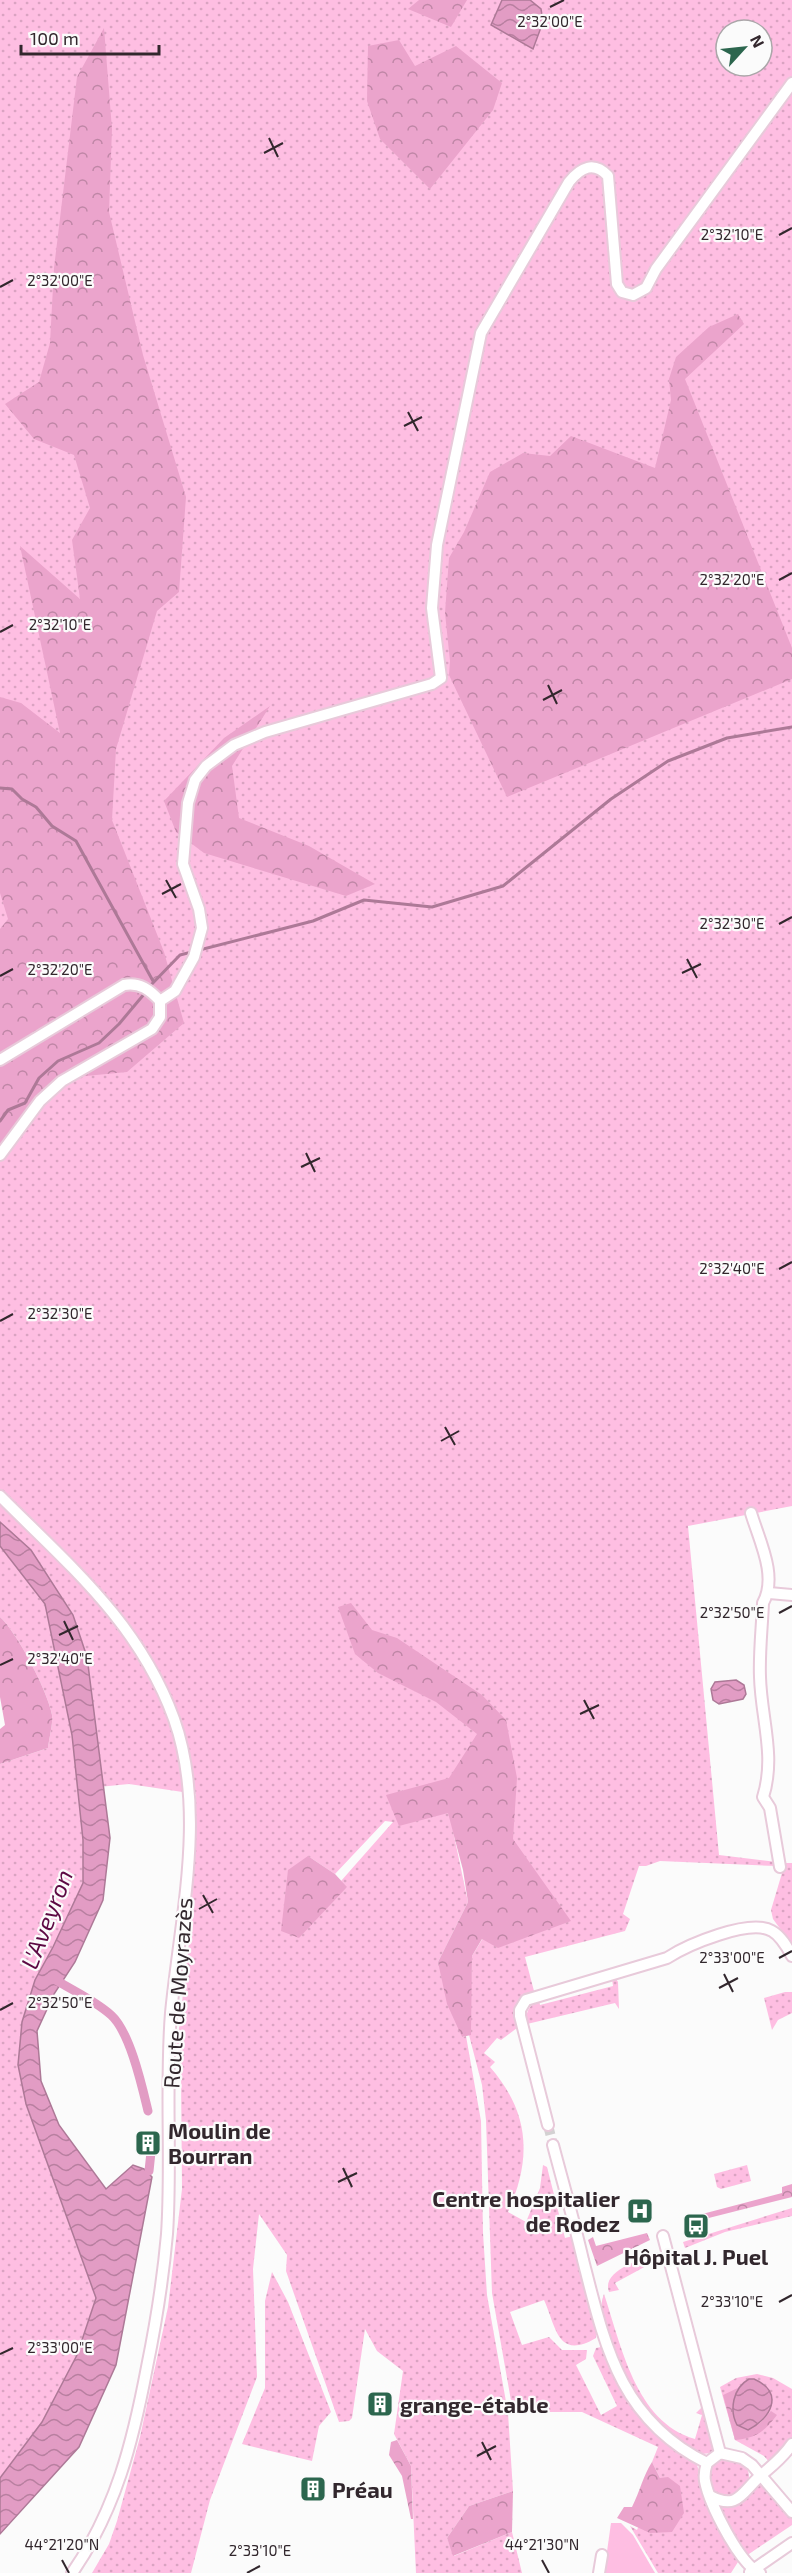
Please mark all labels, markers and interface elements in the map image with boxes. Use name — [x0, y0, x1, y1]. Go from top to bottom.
text: 2°32'00"E — [517, 12, 583, 30]
scale bar — [21, 18, 159, 56]
north arrow — [714, 18, 774, 78]
text: 100 m — [30, 27, 79, 49]
text: N — [747, 31, 769, 50]
text: 2°32'10"E — [701, 225, 763, 243]
text: 2°32'00"E — [27, 271, 93, 289]
text: 2°32'20"E — [700, 570, 764, 588]
text: 2°32'10"E — [29, 615, 91, 633]
text: 2°32'30"E — [700, 914, 764, 932]
text: 2°32'20"E — [28, 960, 92, 978]
text: 2°32'40"E — [699, 1259, 765, 1277]
text: 2°32'30"E — [28, 1304, 92, 1322]
text: 2°32'50"E — [700, 1603, 764, 1621]
text: 2°32'40"E — [27, 1649, 93, 1667]
water label: L'Aveyron — [14, 1865, 78, 1973]
street label: Route de Moyrazès — [157, 1897, 197, 2089]
text: 2°33'00"E — [699, 1948, 765, 1966]
text: 2°32'50"E — [28, 1993, 92, 2011]
place label: Moulin de Bourran — [168, 2117, 271, 2168]
building icon: Moulin de Bourran — [133, 2128, 163, 2158]
place label: Centre hospitalier de Rodez — [432, 2185, 621, 2236]
hospital icon: Centre hospitalier de Rodez — [625, 2196, 655, 2226]
bus stop icon: Hôpital J. Puel — [681, 2211, 711, 2241]
place label: Hôpital J. Puel — [624, 2243, 769, 2269]
text: 2°33'10"E — [701, 2292, 763, 2310]
text: 2°33'00"E — [27, 2338, 93, 2356]
building icon: grange-étable — [365, 2389, 395, 2419]
place label: grange-étable — [400, 2391, 549, 2417]
building icon: Préau — [298, 2474, 328, 2504]
place label: Préau — [332, 2476, 393, 2502]
text: 44°21'20"N — [25, 2535, 99, 2553]
text: 44°21'30"N — [505, 2535, 579, 2553]
text: 2°33'10"E — [229, 2541, 291, 2559]

